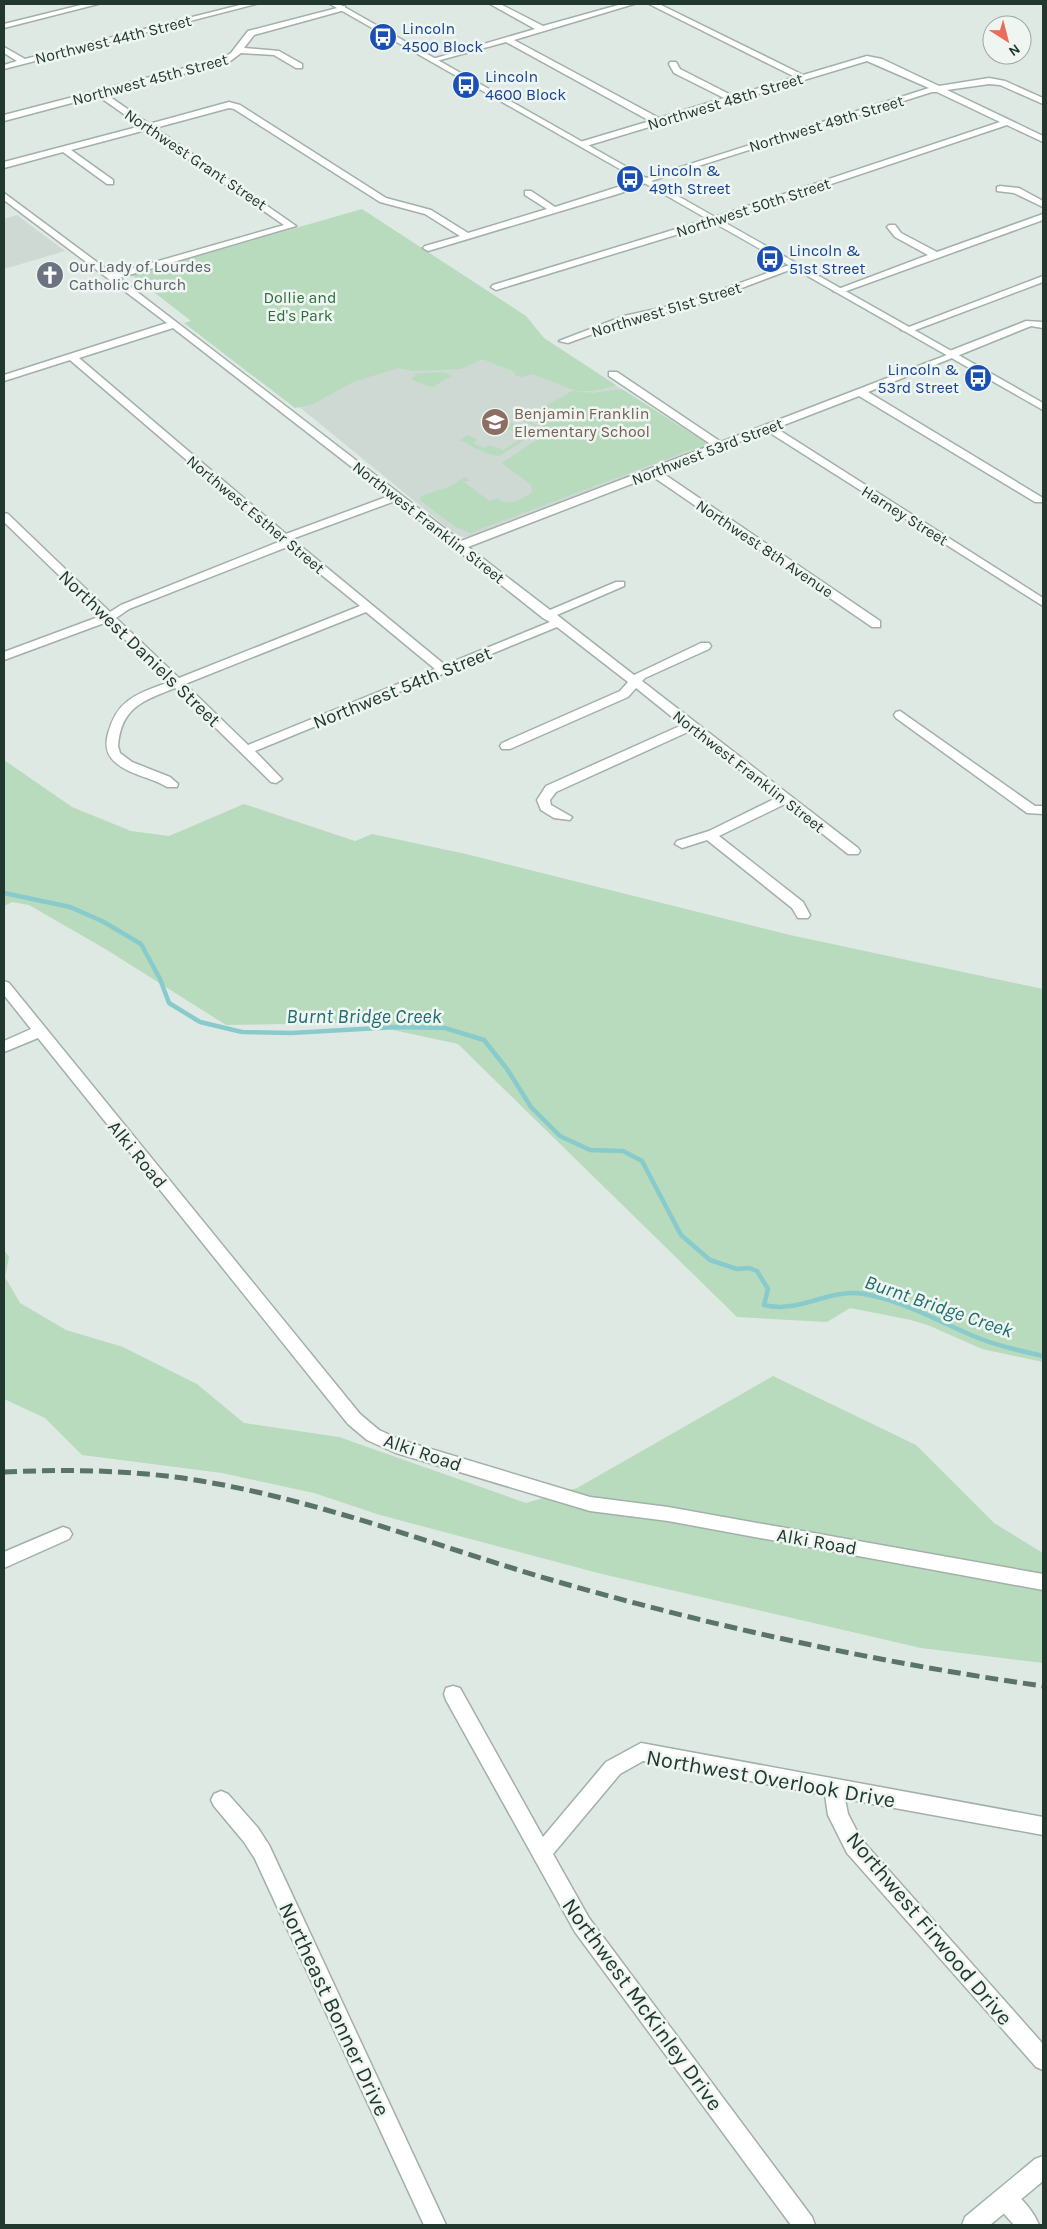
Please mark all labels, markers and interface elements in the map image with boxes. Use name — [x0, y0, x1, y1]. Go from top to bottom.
street label: Northwest 44th Street — [33, 11, 193, 68]
north arrow — [982, 15, 1032, 65]
place label: Lincoln 4500 Block — [402, 19, 483, 56]
bus stop icon: Lincoln 4500 Block — [368, 22, 398, 52]
text: N — [1005, 40, 1023, 60]
street label: Northwest 45th Street — [70, 50, 230, 109]
place label: Lincoln 4600 Block — [485, 67, 566, 104]
street label: Northwest 48th Street — [645, 69, 805, 134]
bus stop icon: Lincoln 4600 Block — [451, 70, 481, 100]
street label: Northwest 49th Street — [746, 91, 906, 156]
street label: Northwest Grant Street — [121, 105, 270, 214]
place label: Lincoln & 49th Street — [649, 161, 731, 198]
bus stop icon: Lincoln & 49th Street — [615, 164, 645, 194]
street label: Northwest 50th Street — [674, 174, 833, 241]
place label: Lincoln & 51st Street — [789, 241, 865, 278]
bus stop icon: Lincoln & 51st Street — [755, 244, 785, 274]
place label: Our Lady of Lourdes Catholic Church — [69, 257, 211, 294]
church icon: Our Lady of Lourdes Catholic Church — [35, 260, 65, 290]
street label: Northwest 51st Street — [589, 278, 743, 341]
park label: Dollie and Ed's Park — [264, 288, 337, 325]
place label: Lincoln & 53rd Street — [878, 360, 959, 397]
bus stop icon: Lincoln & 53rd Street — [963, 363, 993, 393]
place label: Benjamin Franklin Elementary School — [514, 404, 650, 441]
school or university icon: Benjamin Franklin Elementary School — [480, 407, 510, 437]
street label: Northwest 53rd Street — [629, 414, 786, 489]
street label: Northwest Esther Street — [183, 451, 328, 578]
street label: Northwest Franklin Street — [349, 457, 508, 588]
street label: Harney Street — [858, 481, 951, 550]
street label: Northwest 8th Avenue — [693, 495, 837, 601]
street label: Northwest Daniels Street — [54, 566, 225, 732]
street label: Northwest 54th Street — [310, 642, 495, 734]
street label: Northwest Franklin Street — [669, 706, 828, 837]
water label: Burnt Bridge Creek — [286, 1005, 442, 1028]
street label: Alki Road — [103, 1116, 171, 1193]
water label: Burnt Bridge Creek — [862, 1270, 1017, 1343]
street label: Alki Road — [381, 1429, 464, 1477]
street label: Alki Road — [775, 1524, 859, 1560]
street label: Northwest Overlook Drive — [644, 1744, 897, 1814]
street label: Northwest Firwood Drive — [841, 1827, 1018, 2031]
street label: Northwest McKinley Drive — [556, 1893, 728, 2116]
street label: Northeast Bonner Drive — [273, 1898, 395, 2121]

